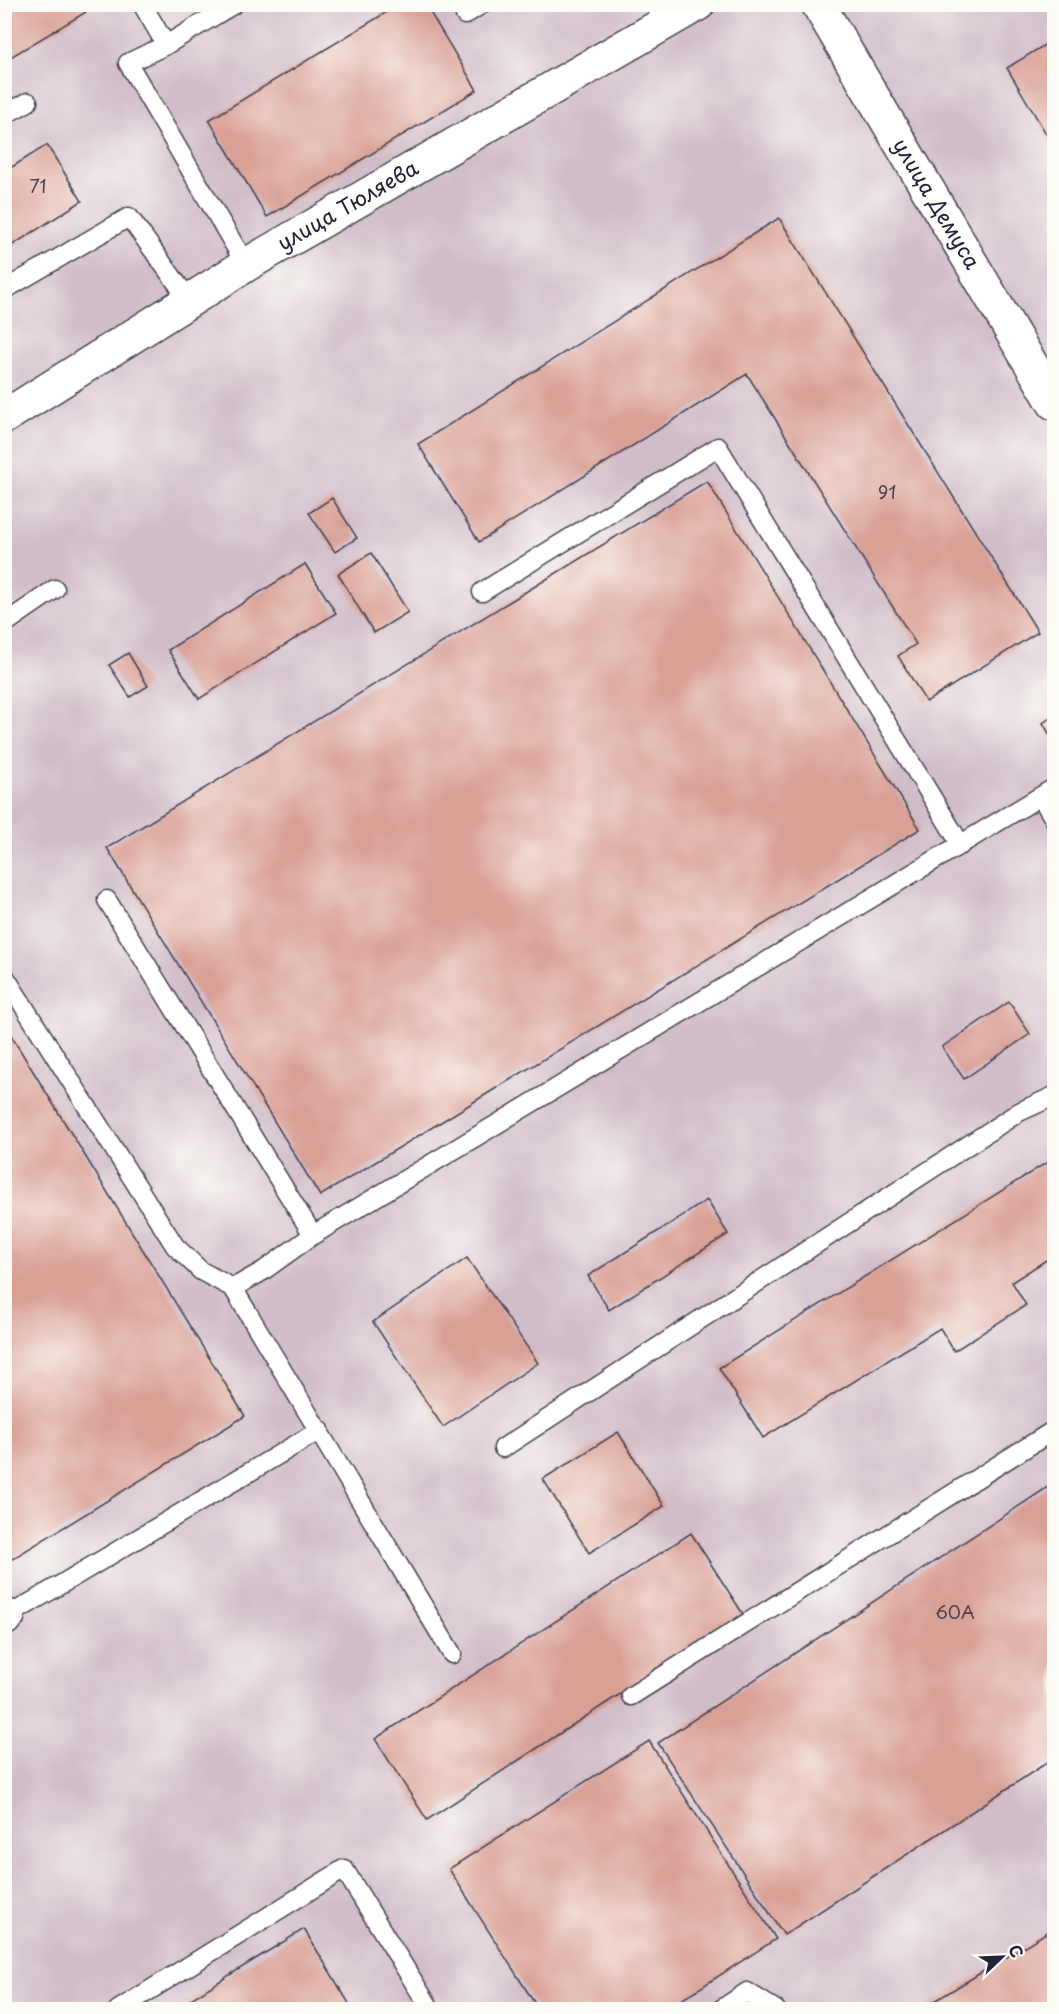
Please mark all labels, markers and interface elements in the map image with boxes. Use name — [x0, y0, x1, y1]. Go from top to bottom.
street label: улица Демуса — [886, 131, 990, 275]
street label: улица Тюляева — [270, 151, 424, 258]
house number: 71 — [30, 172, 46, 199]
house number: 91 — [878, 478, 896, 505]
house number: 60А — [935, 1598, 975, 1625]
north arrow — [972, 1927, 1032, 1987]
text: С — [1003, 1941, 1030, 1961]

